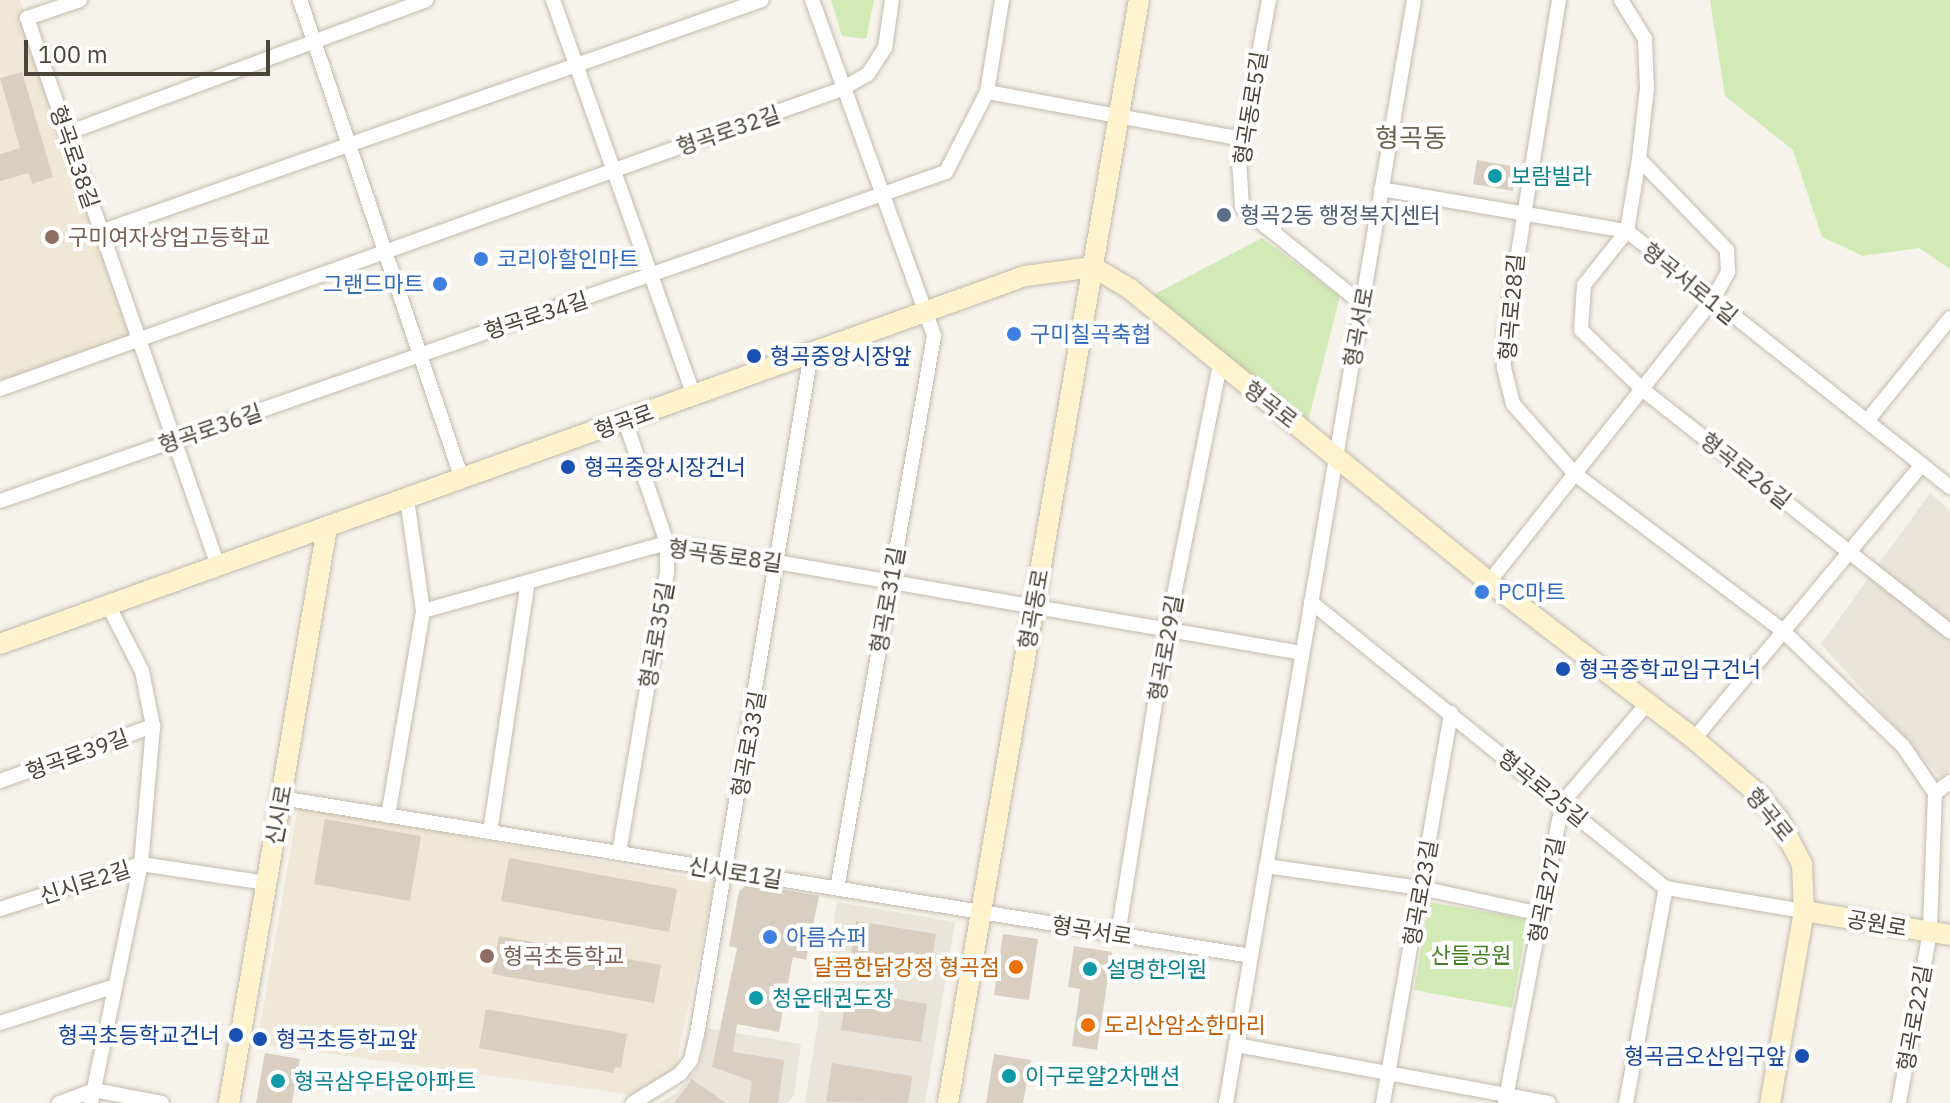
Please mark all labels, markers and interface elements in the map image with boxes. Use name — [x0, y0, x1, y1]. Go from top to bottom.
scale bar — [28, 24, 274, 74]
text: 100 m — [38, 38, 108, 70]
street label: 형곡동로5길 — [1228, 49, 1272, 167]
street label: 형곡로32길 — [673, 100, 783, 160]
street label: 형곡로38길 — [45, 102, 105, 212]
district label: 형곡동 — [1375, 122, 1447, 154]
place label: 보람빌라 — [1511, 163, 1592, 189]
marker: 보람빌라 — [1486, 167, 1504, 185]
place label: 형곡2동 행정복지센터 — [1240, 202, 1441, 228]
marker: 형곡2동 행정복지센터 — [1215, 206, 1233, 224]
place label: 구미여자상업고등학교 — [68, 224, 270, 250]
marker: 구미여자상업고등학교 — [43, 228, 61, 246]
street label: 형곡서로1길 — [1637, 237, 1743, 329]
place label: 코리아할인마트 — [497, 246, 639, 272]
marker: 코리아할인마트 — [472, 250, 490, 268]
street label: 형곡로28길 — [1493, 252, 1529, 362]
place label: 그랜드마트 — [323, 271, 424, 297]
marker: 그랜드마트 — [431, 275, 449, 293]
street label: 형곡서로 — [1338, 285, 1378, 369]
street label: 형곡로34길 — [481, 286, 591, 344]
place label: 구미칠곡축협 — [1030, 321, 1151, 347]
marker: 구미칠곡축협 — [1005, 325, 1023, 343]
place label: 형곡중앙시장앞 — [770, 343, 912, 369]
marker: 형곡중앙시장앞 — [745, 347, 763, 365]
street label: 형곡로 — [1239, 375, 1303, 433]
street label: 형곡로36길 — [155, 398, 265, 458]
street label: 형곡로 — [591, 398, 657, 444]
street label: 형곡로26길 — [1696, 427, 1796, 513]
place label: 형곡중앙시장건너 — [584, 454, 746, 480]
marker: 형곡중앙시장건너 — [559, 458, 577, 476]
street label: 형곡동로8길 — [667, 534, 783, 576]
street label: 형곡로31길 — [865, 545, 909, 655]
street label: 형곡동로 — [1013, 567, 1053, 651]
place label: PC마트 — [1498, 579, 1565, 605]
street label: 형곡로35길 — [634, 580, 678, 690]
marker: PC마트 — [1473, 583, 1491, 601]
street label: 형곡로29길 — [1143, 593, 1187, 703]
place label: 형곡중학교입구건너 — [1579, 656, 1761, 682]
marker: 형곡중학교입구건너 — [1554, 660, 1572, 678]
street label: 형곡로33길 — [726, 689, 770, 799]
street label: 형곡로39길 — [22, 723, 132, 785]
street label: 형곡로25길 — [1493, 744, 1593, 832]
street label: 형곡로 — [1741, 782, 1799, 846]
street label: 신시로 — [260, 783, 296, 847]
street label: 형곡로27길 — [1523, 835, 1569, 945]
street label: 형곡로23길 — [1398, 838, 1442, 948]
street label: 신시로1길 — [686, 852, 784, 892]
street label: 신시로2길 — [36, 855, 134, 909]
street label: 공원로 — [1845, 905, 1909, 941]
street label: 형곡서로 — [1050, 911, 1134, 949]
place label: 아름슈퍼 — [786, 924, 867, 950]
marker: 아름슈퍼 — [761, 928, 779, 946]
park label: 산들공원 — [1431, 942, 1511, 968]
place label: 형곡초등학교 — [503, 943, 624, 969]
marker: 형곡초등학교 — [478, 947, 496, 965]
place label: 달콤한닭강정 형곡점 — [813, 954, 1000, 980]
place label: 설명한의원 — [1106, 956, 1207, 982]
marker: 달콤한닭강정 형곡점 — [1007, 958, 1025, 976]
marker: 설명한의원 — [1081, 960, 1099, 978]
street label: 형곡로22길 — [1892, 963, 1936, 1073]
place label: 청운태권도장 — [772, 985, 893, 1011]
marker: 청운태권도장 — [747, 989, 765, 1007]
place label: 도리산암소한마리 — [1104, 1012, 1266, 1038]
marker: 도리산암소한마리 — [1079, 1016, 1097, 1034]
place label: 형곡초등학교건너 — [58, 1022, 220, 1048]
marker: 형곡초등학교건너 — [227, 1026, 245, 1044]
place label: 형곡초등학교앞 — [276, 1026, 418, 1052]
marker: 형곡초등학교앞 — [251, 1030, 269, 1048]
place label: 형곡금오산입구앞 — [1624, 1043, 1786, 1069]
marker: 형곡금오산입구앞 — [1793, 1047, 1811, 1065]
place label: 이구로얄2차맨션 — [1025, 1063, 1180, 1089]
marker: 이구로얄2차맨션 — [1000, 1067, 1018, 1085]
place label: 형곡삼우타운아파트 — [294, 1068, 476, 1094]
marker: 형곡삼우타운아파트 — [269, 1072, 287, 1090]

